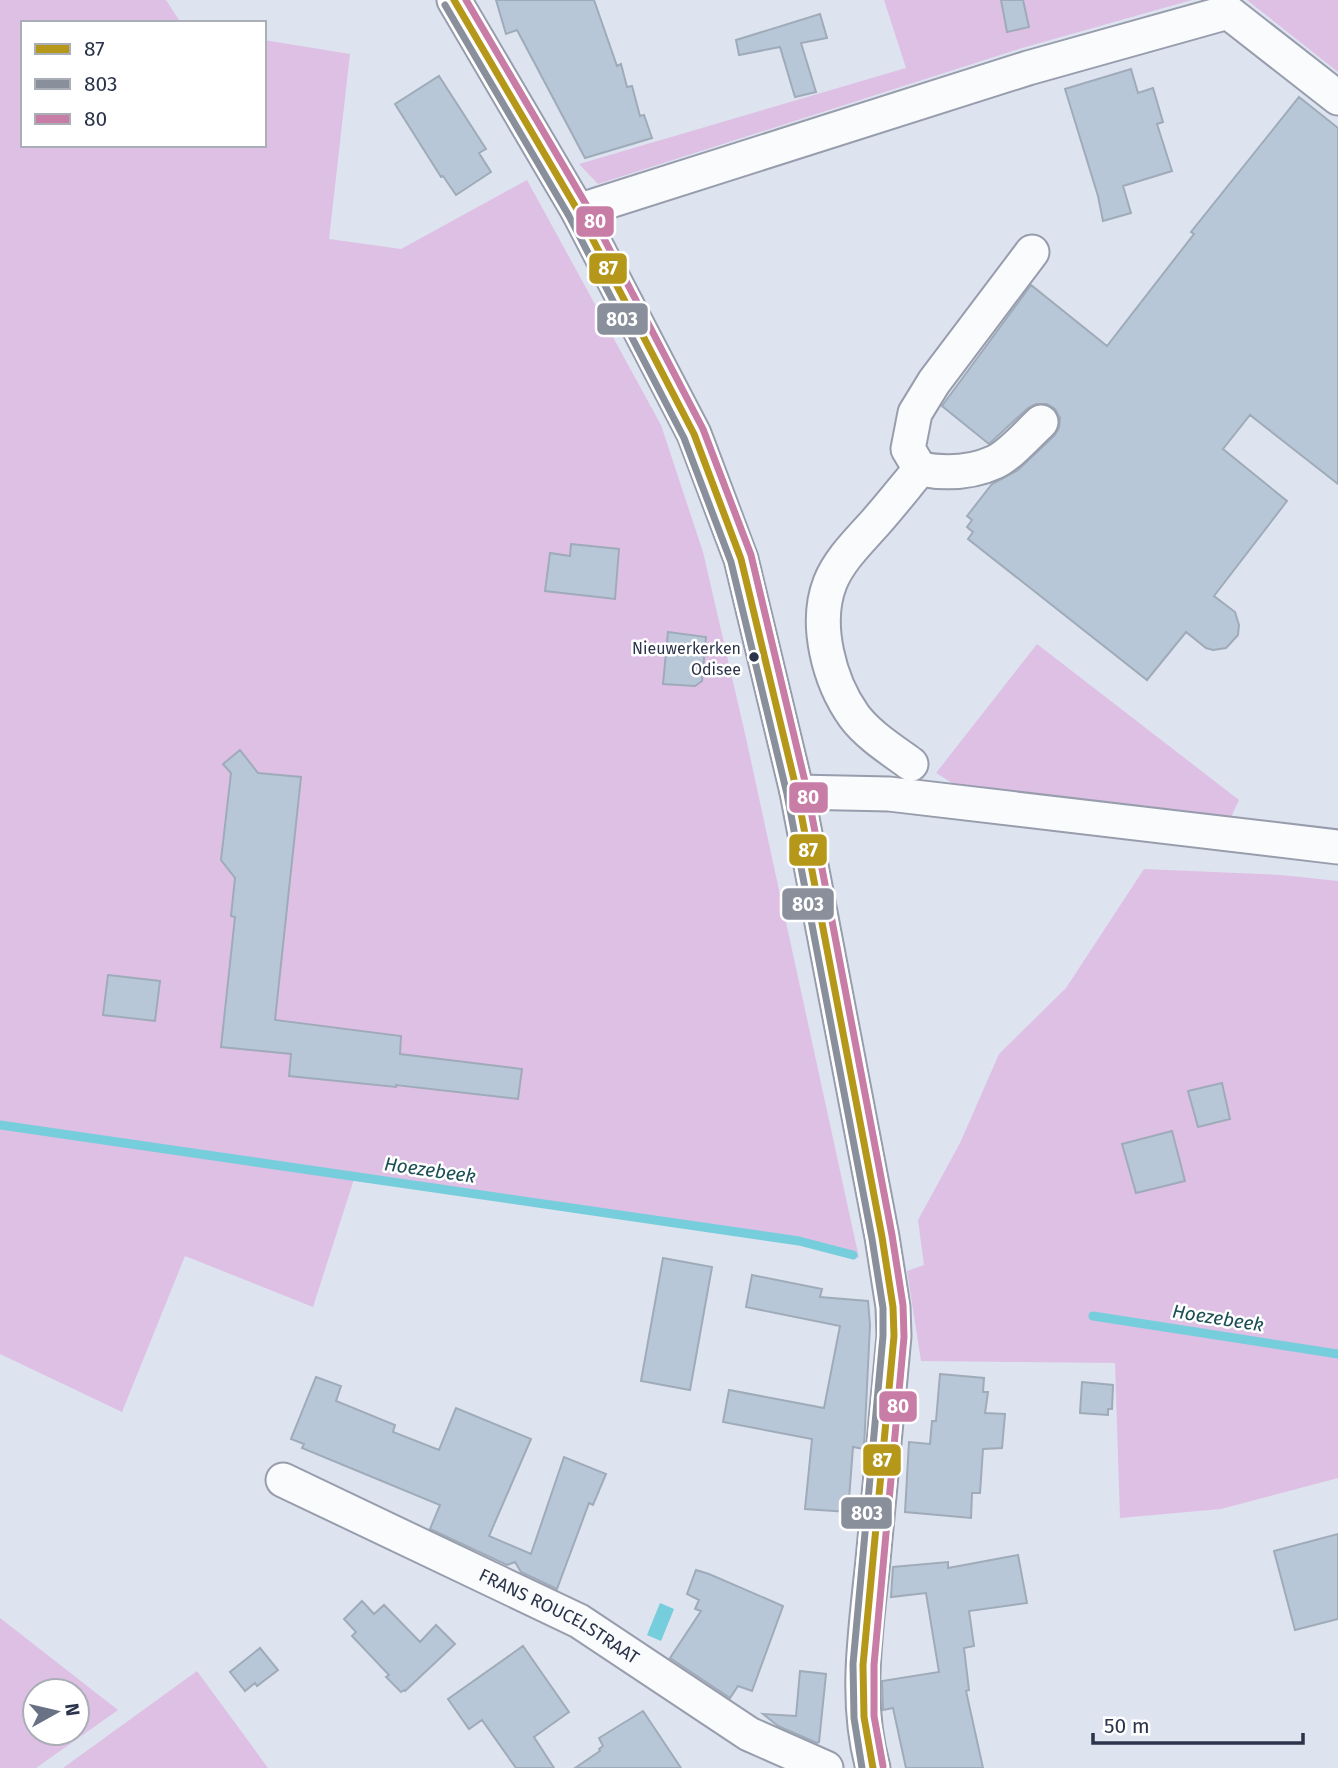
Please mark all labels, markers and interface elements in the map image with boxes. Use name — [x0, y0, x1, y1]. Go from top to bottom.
legend — [21, 21, 266, 147]
text: 87 — [84, 36, 105, 62]
text: 803 — [84, 71, 118, 97]
text: 80 — [84, 106, 107, 132]
line badge: 80 — [575, 205, 615, 238]
text: 80 — [584, 210, 606, 233]
line badge: 87 — [588, 252, 628, 285]
text: 87 — [598, 257, 618, 280]
line badge: 803 — [596, 302, 649, 336]
text: 803 — [606, 308, 638, 331]
place label: Nieuwerkerken Odisee — [632, 639, 741, 679]
marker: Nieuwerkerken Odisee — [747, 650, 761, 664]
line badge: 80 — [788, 781, 829, 814]
text: 80 — [797, 786, 819, 809]
line badge: 87 — [788, 833, 828, 867]
text: 87 — [798, 839, 818, 862]
line badge: 803 — [781, 887, 835, 921]
text: 803 — [792, 893, 824, 916]
water label: Hoezebeek — [383, 1152, 477, 1188]
water label: Hoezebeek — [1171, 1299, 1265, 1337]
line badge: 80 — [878, 1390, 918, 1423]
text: 80 — [887, 1395, 909, 1418]
line badge: 87 — [862, 1443, 902, 1477]
text: 87 — [872, 1449, 892, 1472]
line badge: 803 — [840, 1496, 893, 1530]
text: 803 — [851, 1502, 883, 1525]
street label: FRANS ROUCELSTRAAT — [475, 1564, 644, 1669]
north arrow — [21, 1677, 91, 1747]
text: N — [60, 1702, 85, 1718]
scale bar — [1093, 1702, 1303, 1746]
text: 50 m — [1104, 1713, 1150, 1739]

